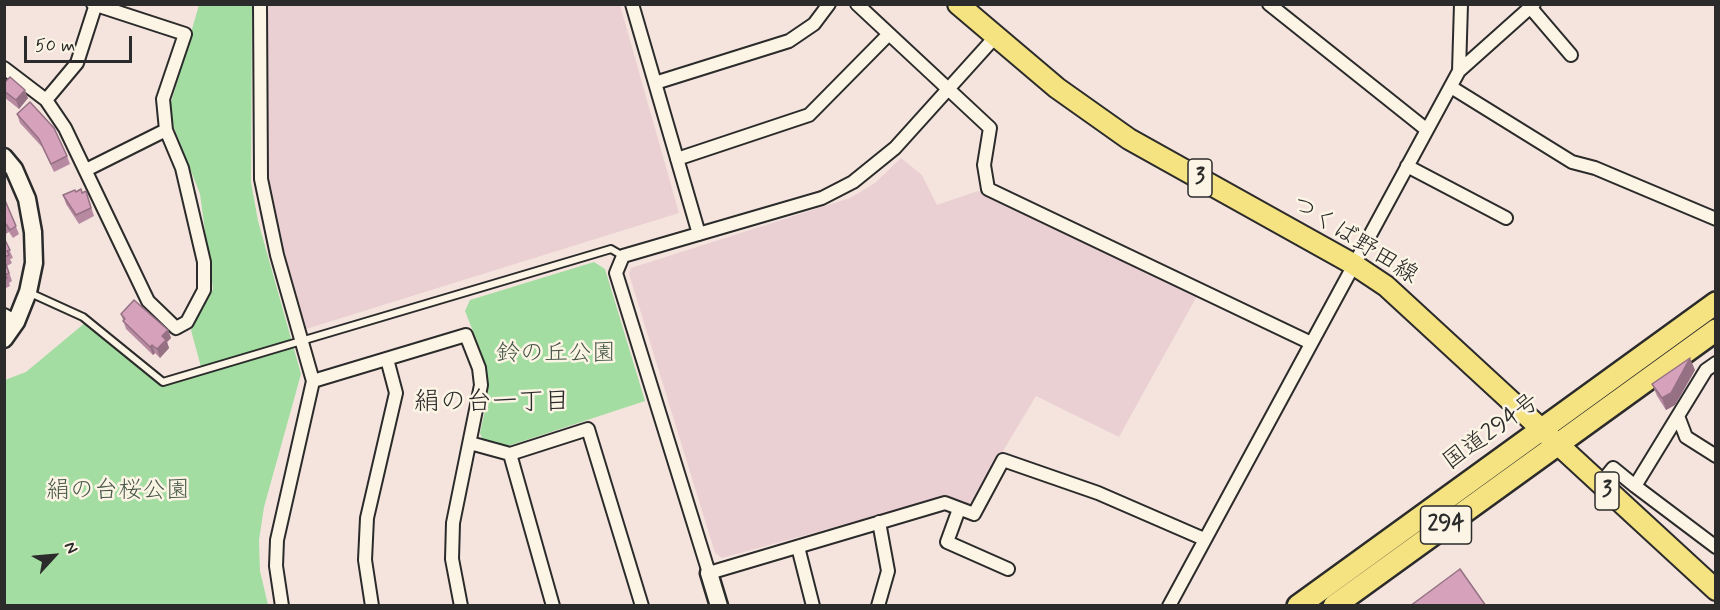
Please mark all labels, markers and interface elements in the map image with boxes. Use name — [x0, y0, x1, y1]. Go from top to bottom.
scale bar — [27, 24, 135, 62]
text: 50 m — [35, 34, 75, 58]
road number: 3 — [1188, 159, 1212, 197]
street label: つくば野田線 — [1285, 191, 1423, 291]
park label: 鈴の丘公園 — [496, 341, 616, 369]
district label: 絹の台一丁目 — [414, 388, 570, 420]
street label: 国道294号 — [1438, 388, 1546, 478]
road number: 3 — [1595, 472, 1619, 510]
park label: 絹の台桜公園 — [46, 478, 190, 506]
road number: 294 — [1420, 506, 1472, 544]
north arrow — [24, 526, 84, 586]
text: N — [59, 538, 82, 557]

